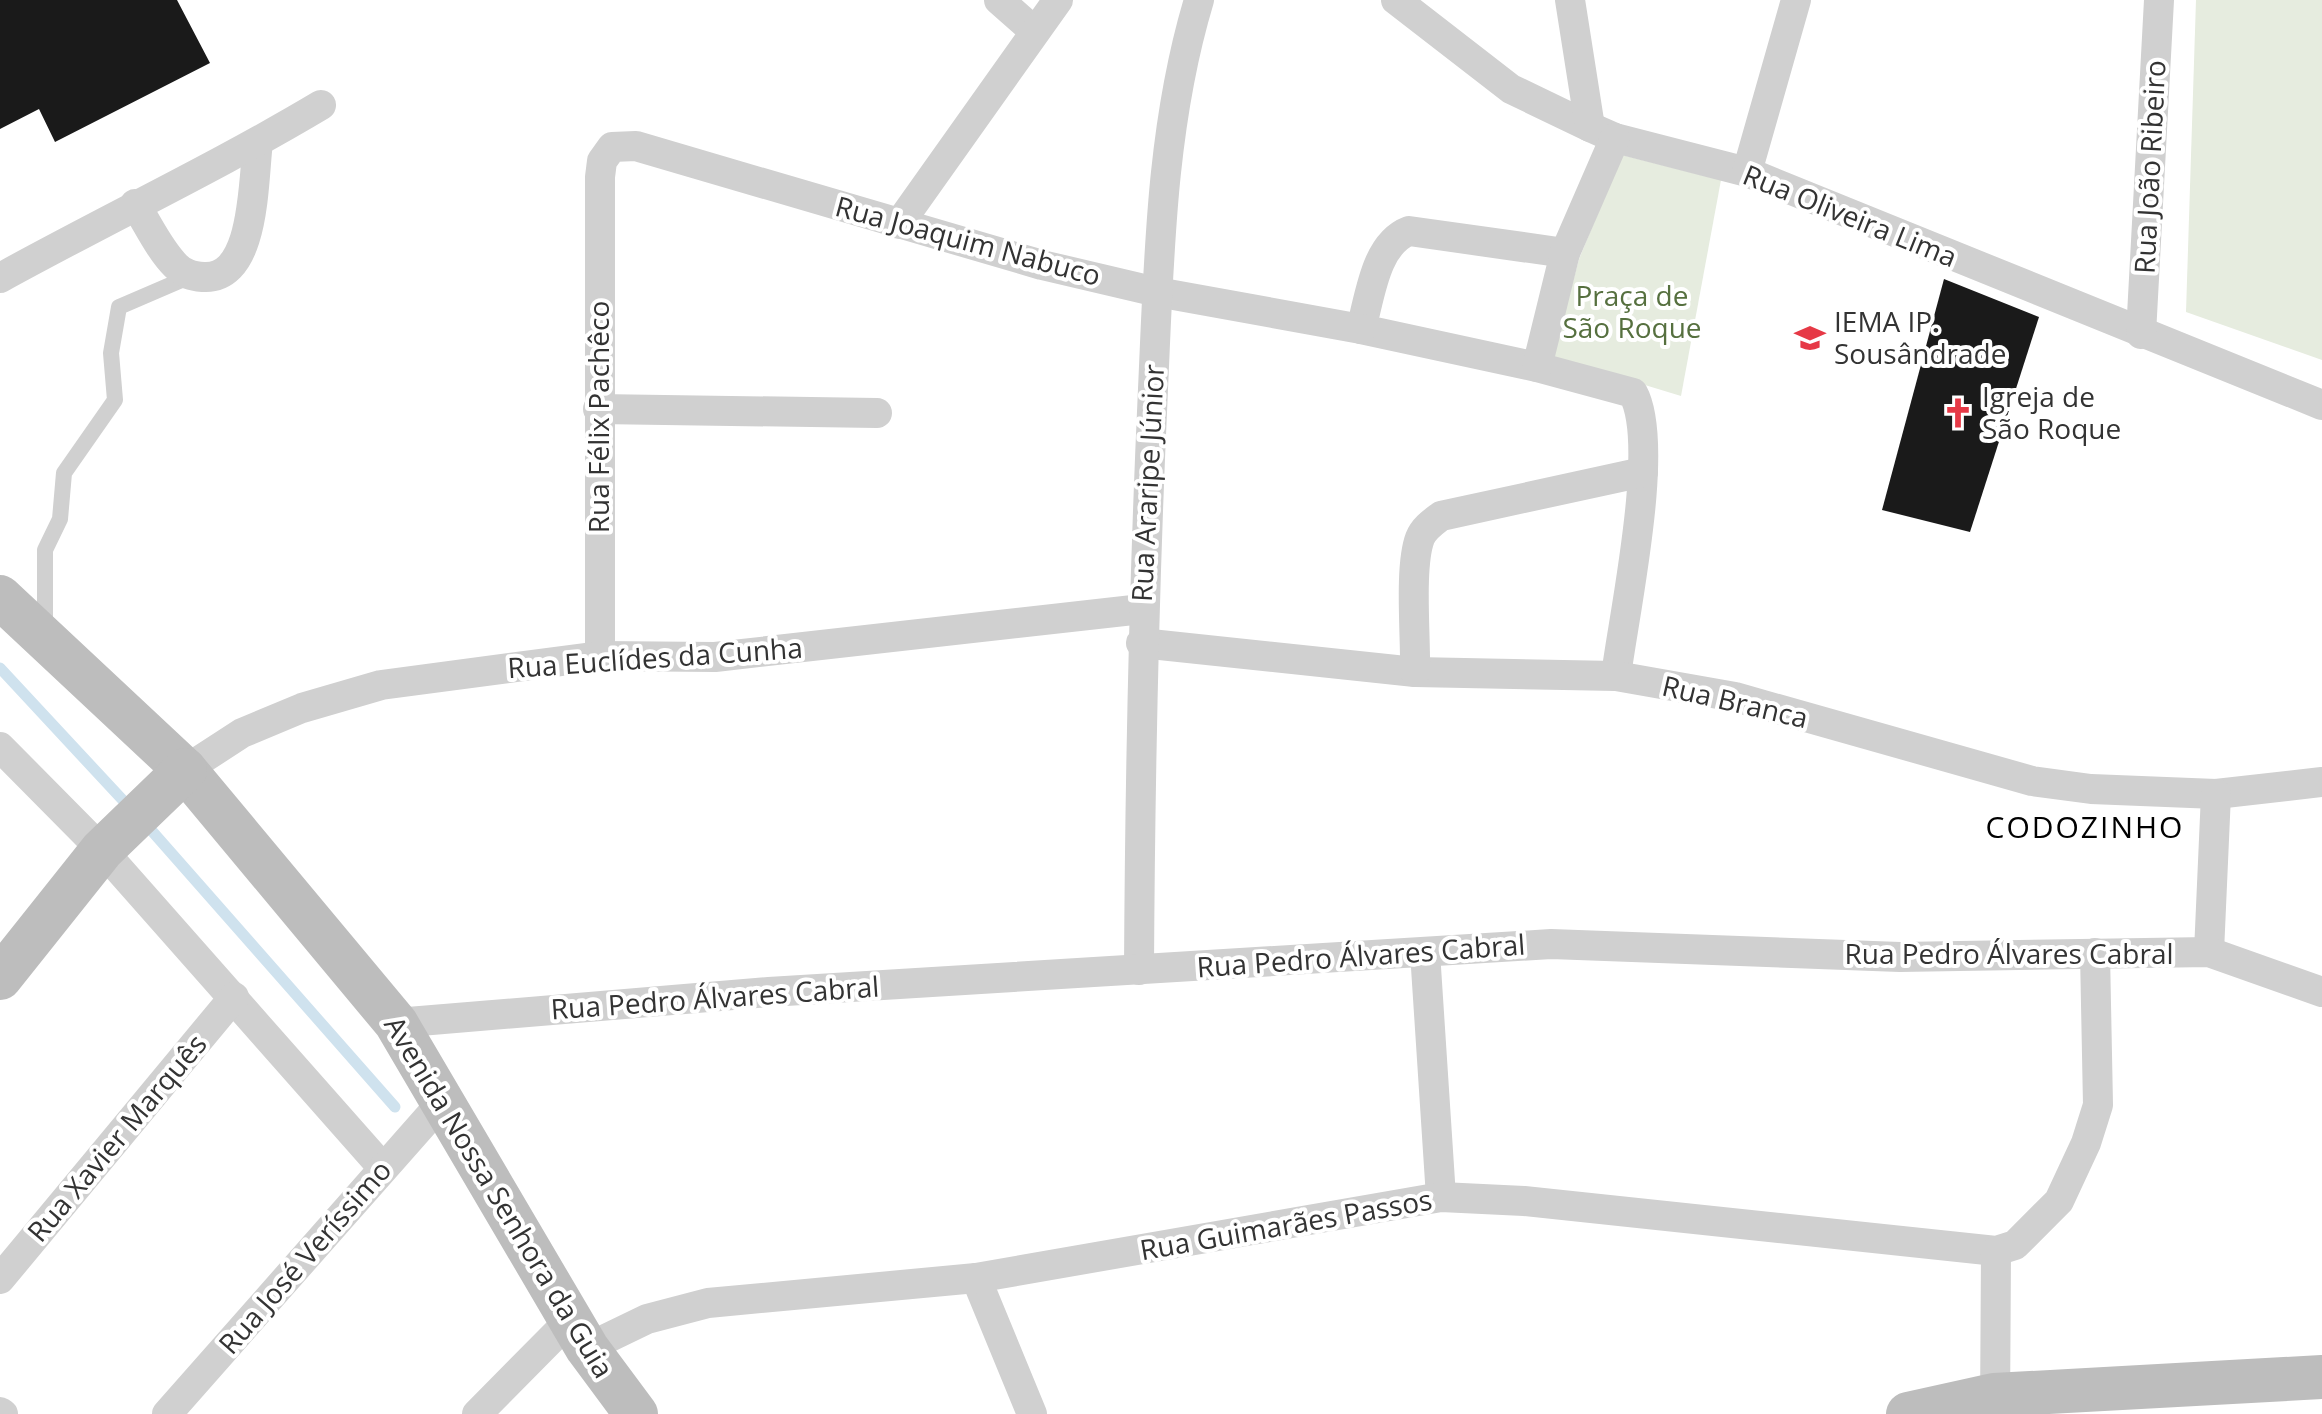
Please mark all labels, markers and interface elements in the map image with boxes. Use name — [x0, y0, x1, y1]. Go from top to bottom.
street label: Rua João Ribeiro — [2124, 59, 2174, 275]
street label: Rua Oliveira Lima — [1738, 155, 1963, 275]
street label: Rua Joaquim Nabuco — [831, 186, 1105, 294]
park label: Praça de São Roque — [1562, 276, 1702, 346]
street label: Rua Félix Pachêco — [579, 301, 617, 533]
place label: IEMA IP. Sousândrade — [1834, 302, 2006, 372]
school or university icon: IEMA IP. Sousândrade — [1793, 321, 1827, 355]
street label: Rua Araripe Júnior — [1122, 363, 1172, 603]
place label: Igreja de São Roque — [1982, 377, 2121, 447]
church icon: Igreja de São Roque — [1941, 396, 1975, 430]
street label: Rua Euclídes da Cunha — [506, 628, 804, 686]
street label: Rua Branca — [1659, 666, 1812, 736]
district label: CODOZINHO — [1986, 806, 2184, 847]
street label: Rua Pedro Álvares Cabral — [1195, 925, 1526, 985]
street label: Rua Pedro Álvares Cabral — [1844, 934, 2174, 972]
street label: Rua Pedro Álvares Cabral — [549, 967, 880, 1027]
street label: Avenida Nossa Senhora da Guia — [377, 1009, 623, 1384]
street label: Rua Xavier Marquês — [18, 1026, 214, 1249]
street label: Rua José Veríssimo — [209, 1151, 399, 1361]
street label: Rua Guimarães Passos — [1137, 1180, 1435, 1268]

